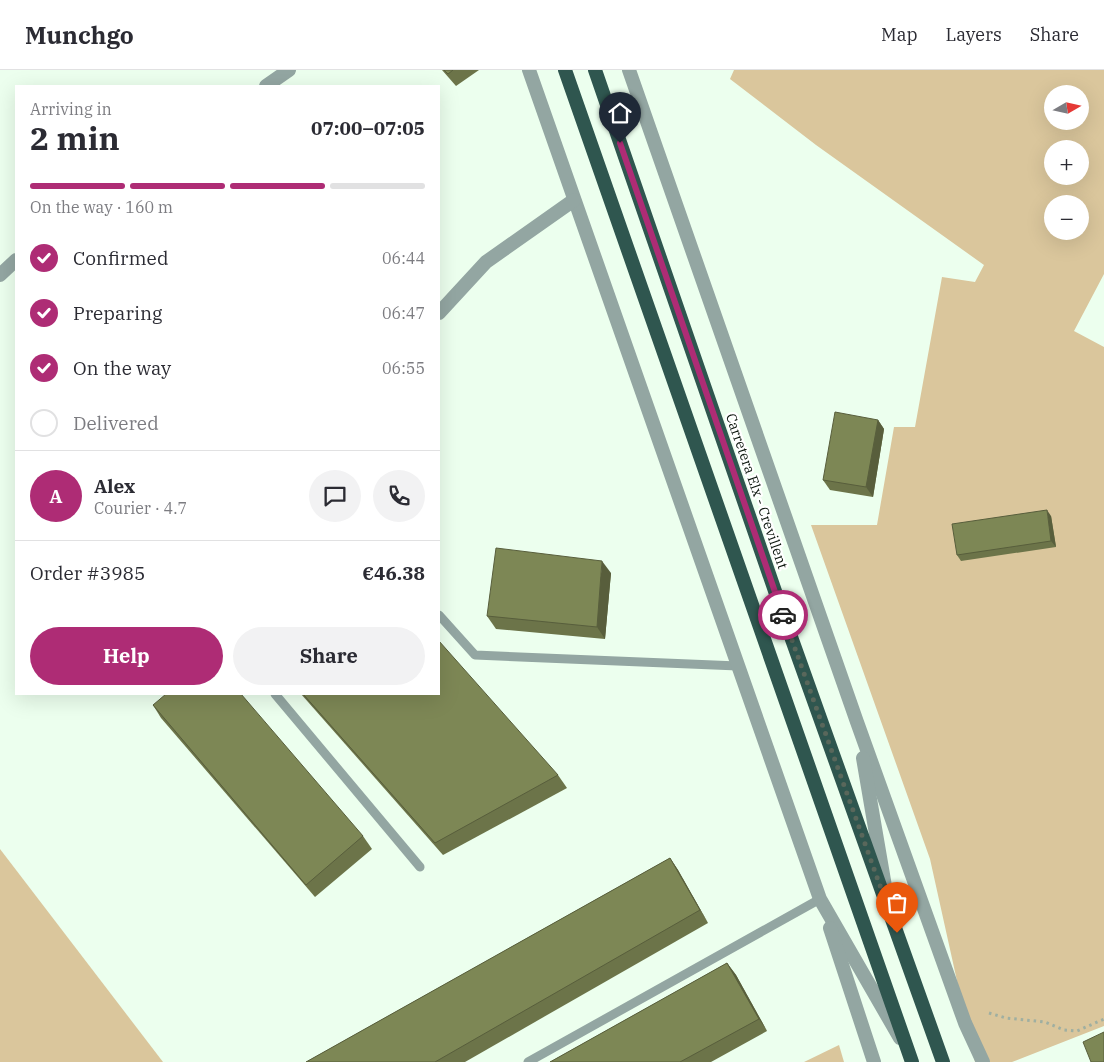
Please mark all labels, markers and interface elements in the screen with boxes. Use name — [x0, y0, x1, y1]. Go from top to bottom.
text: Munchgo — [25, 19, 134, 51]
text: Map — [881, 23, 918, 46]
text: Layers — [946, 23, 1002, 46]
text: Share — [1030, 23, 1079, 46]
north arrow — [1044, 85, 1089, 130]
map controls — [1044, 85, 1089, 240]
pin — [599, 92, 641, 143]
text: Arriving in — [30, 99, 112, 119]
icon: home — [606, 99, 634, 127]
text: 07:00–07:05 — [311, 116, 425, 140]
text: 2 min — [30, 117, 120, 159]
button: + — [1044, 140, 1089, 185]
button: − — [1044, 195, 1089, 240]
text: On the way · 160 m — [30, 197, 173, 217]
icon: check — [30, 244, 58, 272]
text: Confirmed — [73, 246, 168, 270]
text: 06:44 — [382, 248, 425, 268]
icon: check — [30, 299, 58, 327]
text: Preparing — [73, 301, 162, 325]
text: 06:47 — [382, 303, 425, 323]
icon: check — [30, 354, 58, 382]
text: On the way — [73, 356, 171, 380]
text: 06:55 — [382, 358, 425, 378]
text: Delivered — [73, 411, 159, 435]
street label: Carretera Elx - Crevillent — [722, 411, 792, 571]
button: chat — [309, 470, 361, 522]
button: phone — [373, 470, 425, 522]
text: Alex — [94, 474, 135, 498]
text: A — [49, 484, 63, 508]
text: Courier · 4.7 — [94, 498, 187, 518]
text: Order #3985 — [30, 561, 145, 585]
text: €46.38 — [362, 561, 425, 585]
courier — [758, 590, 808, 640]
icon: car — [769, 601, 797, 629]
button: Help — [30, 627, 223, 685]
button: Share — [233, 627, 425, 685]
pin — [876, 882, 918, 933]
icon: bag — [883, 889, 911, 917]

